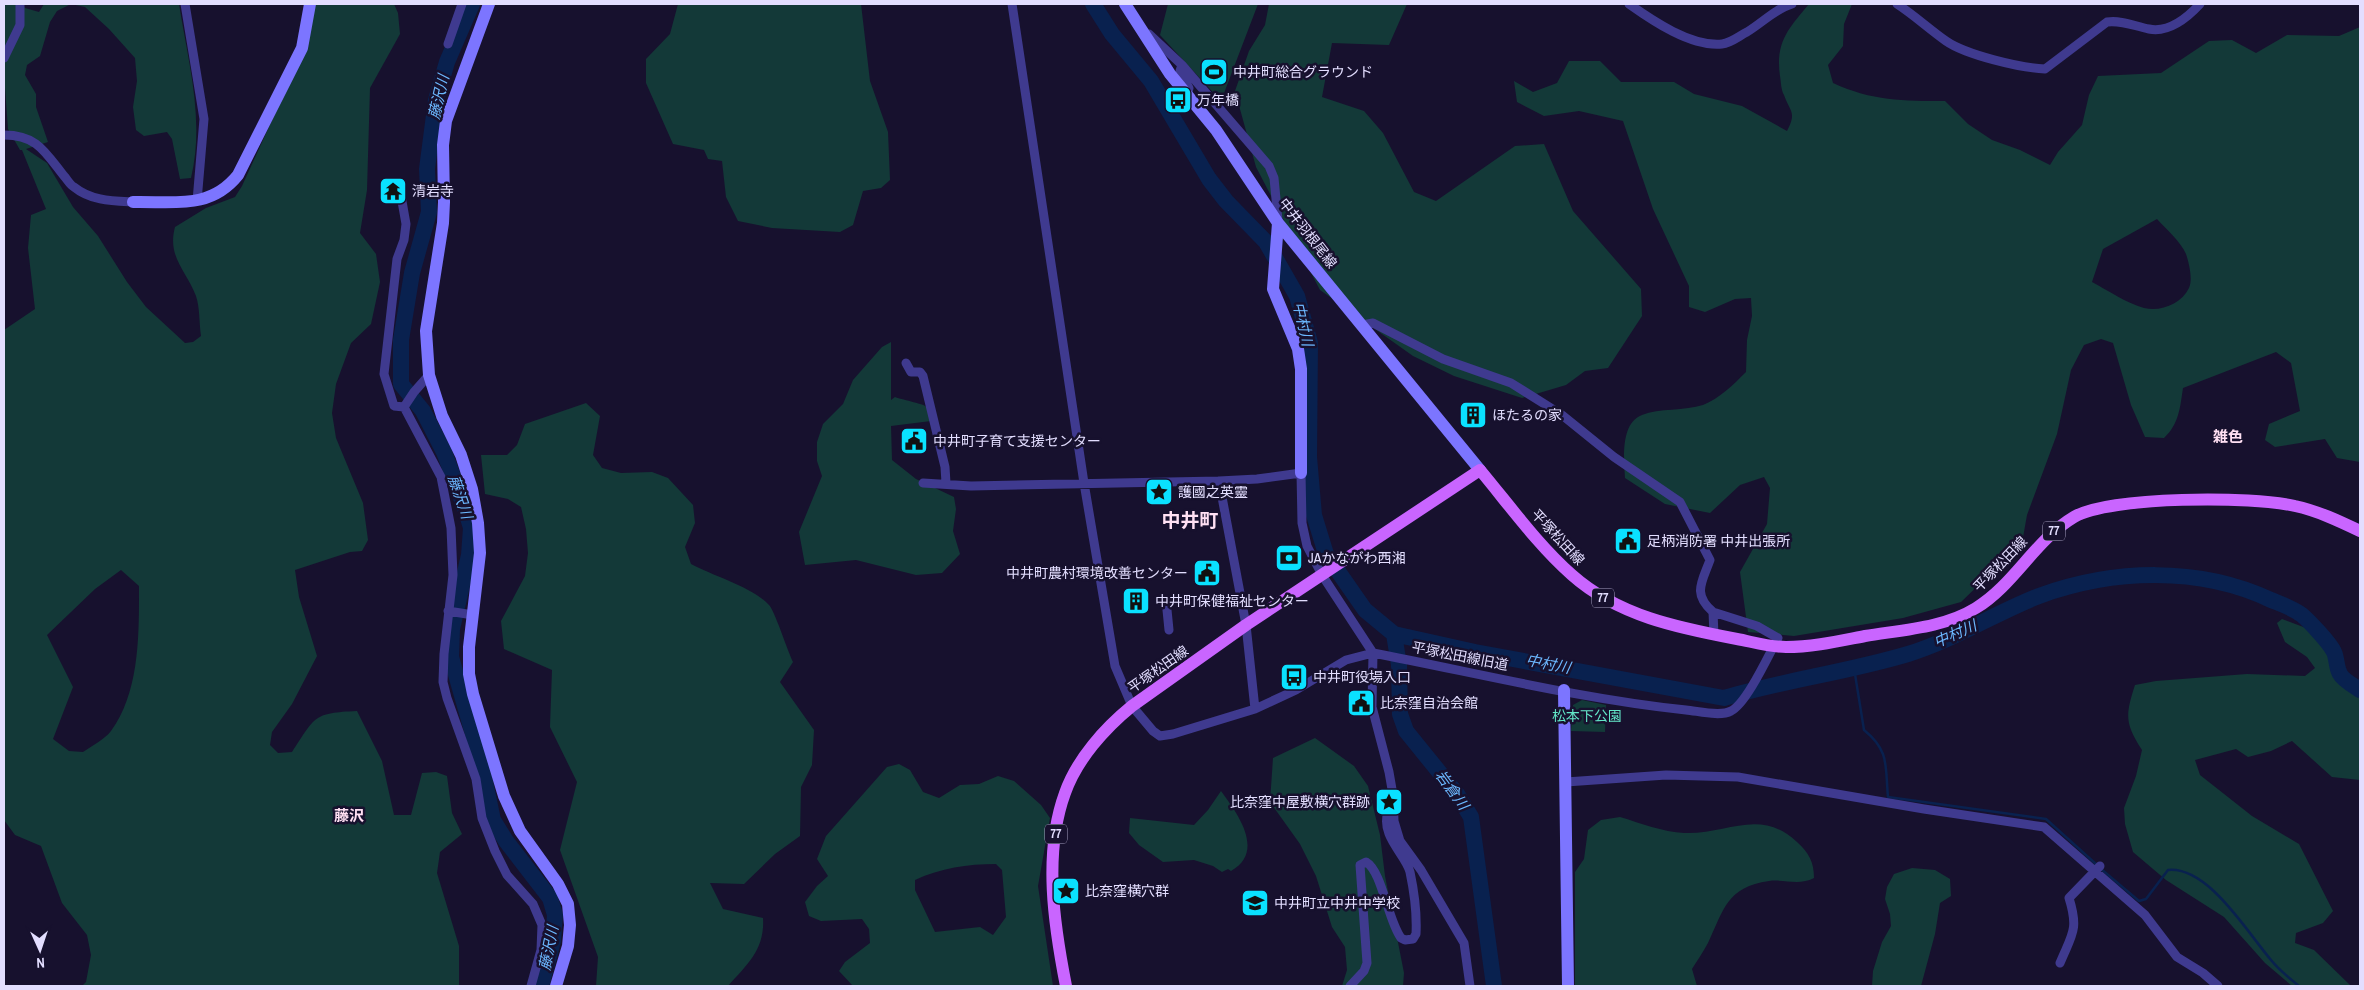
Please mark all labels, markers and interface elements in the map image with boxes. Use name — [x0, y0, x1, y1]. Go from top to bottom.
sports icon: 中井町総合グラウンド — [1199, 57, 1229, 87]
place label: 中井町総合グラウンド — [1233, 63, 1373, 81]
water label: 藤沢川 — [423, 71, 454, 121]
bus stop icon: 万年橋 — [1163, 85, 1193, 115]
place label: 万年橋 — [1197, 91, 1239, 109]
temple icon: 清岩寺 — [378, 176, 408, 206]
place label: 清岩寺 — [412, 182, 454, 200]
street label: 中井羽根尾線 — [1275, 194, 1341, 272]
water label: 中村川 — [1288, 300, 1319, 350]
building icon: ほたるの家 — [1458, 400, 1488, 430]
place label: ほたるの家 — [1492, 406, 1562, 424]
public building icon: 中井町子育て支援センター — [899, 426, 929, 456]
district label: 雑色 — [2213, 426, 2243, 447]
place label: 中井町子育て支援センター — [933, 432, 1101, 450]
water label: 藤沢川 — [443, 472, 478, 523]
place icon: 護國之英靈 — [1144, 477, 1174, 507]
place label: 護國之英靈 — [1178, 483, 1248, 501]
street label: 平塚松田線 — [1528, 505, 1588, 569]
district label: 中井町 — [1161, 507, 1219, 533]
road number: 77 — [2043, 522, 2065, 540]
public building icon: 足柄消防署 中井出張所 — [1613, 526, 1643, 556]
place label: 足柄消防署 中井出張所 — [1647, 532, 1790, 550]
street label: 平塚松田線 — [1969, 533, 2031, 595]
bank icon: JAかながわ西湘 — [1274, 543, 1304, 573]
place label: JAかながわ西湘 — [1308, 549, 1405, 567]
public building icon: 中井町農村環境改善センター — [1192, 558, 1222, 588]
place label: 中井町農村環境改善センター — [1006, 564, 1188, 582]
building icon: 中井町保健福祉センター — [1121, 586, 1151, 616]
road number: 77 — [1592, 588, 1614, 608]
place label: 中井町保健福祉センター — [1155, 592, 1309, 610]
water label: 中村川 — [1930, 614, 1981, 652]
street label: 平塚松田線旧道 — [1410, 638, 1510, 674]
street label: 平塚松田線 — [1124, 642, 1192, 696]
water label: 中村川 — [1524, 649, 1574, 678]
bus stop icon: 中井町役場入口 — [1279, 662, 1309, 692]
place label: 中井町役場入口 — [1313, 668, 1411, 686]
public building icon: 比奈窪自治会館 — [1346, 688, 1376, 718]
place label: 比奈窪自治会館 — [1380, 694, 1478, 712]
park label: 松本下公園 — [1552, 707, 1622, 725]
water label: 岩倉川 — [1431, 765, 1475, 816]
place icon: 比奈窪中屋敷横穴群跡 — [1374, 787, 1404, 817]
place label: 比奈窪中屋敷横穴群跡 — [1230, 793, 1370, 811]
district label: 藤沢 — [334, 805, 364, 826]
road number: 77 — [1045, 824, 1067, 844]
place icon: 比奈窪横穴群 — [1051, 876, 1081, 906]
place label: 比奈窪横穴群 — [1085, 882, 1169, 900]
school or university icon: 中井町立中井中学校 — [1240, 888, 1270, 918]
place label: 中井町立中井中学校 — [1274, 894, 1400, 912]
water label: 藤沢川 — [534, 922, 563, 972]
north arrow — [15, 925, 65, 975]
text: N — [36, 954, 45, 972]

